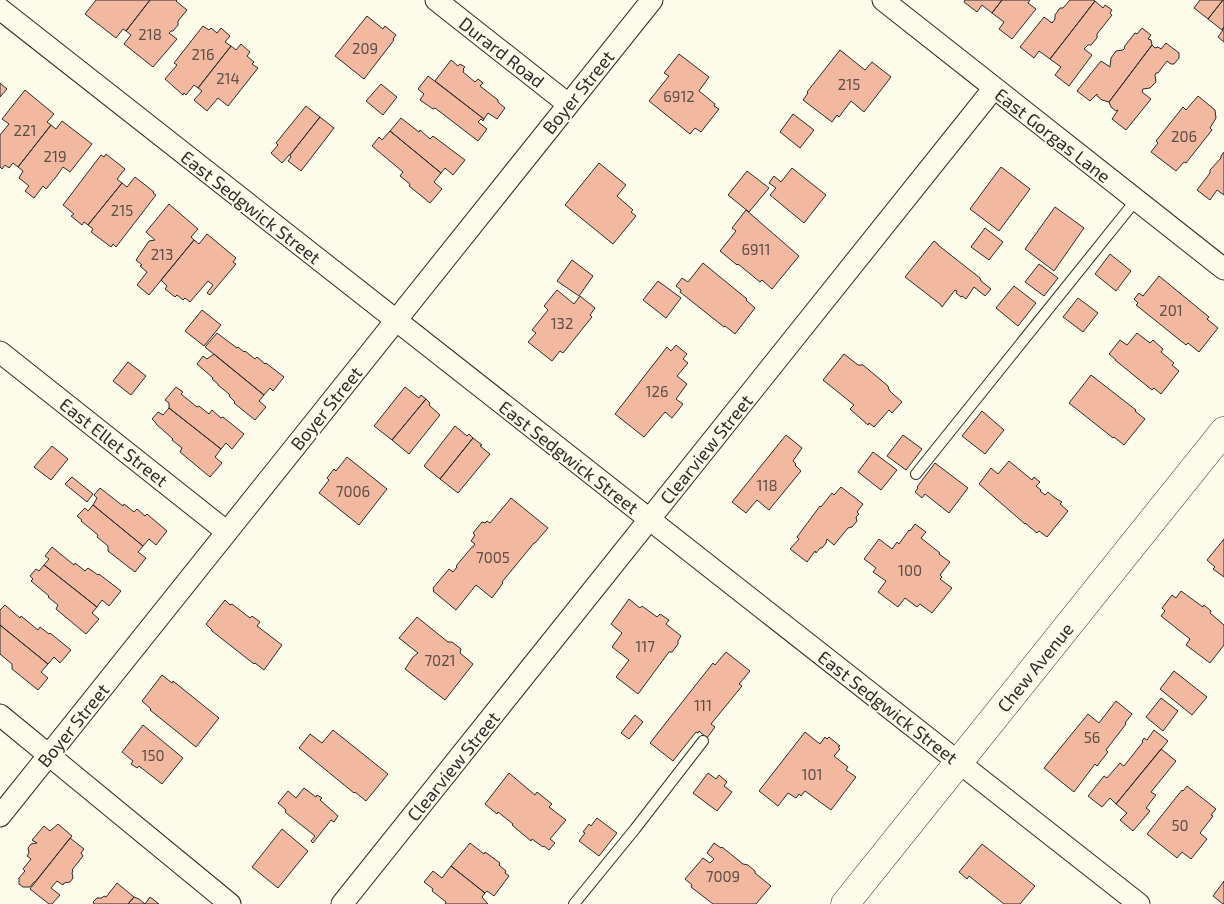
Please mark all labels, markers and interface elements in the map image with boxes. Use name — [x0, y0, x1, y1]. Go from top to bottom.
street label: Durard Road — [455, 12, 549, 92]
house number: 218 — [138, 25, 162, 43]
house number: 209 — [352, 39, 378, 57]
house number: 216 — [192, 45, 214, 63]
street label: Boyer Street — [538, 46, 618, 138]
house number: 214 — [216, 69, 240, 87]
house number: 215 — [838, 75, 860, 93]
street label: East Gorgas Lane — [991, 83, 1115, 187]
house number: 6912 — [663, 87, 695, 105]
house number: 221 — [14, 121, 36, 139]
house number: 206 — [1171, 127, 1197, 145]
street label: East Sedgwick Street — [177, 146, 325, 268]
house number: 219 — [44, 147, 66, 165]
house number: 215 — [111, 201, 133, 219]
house number: 6911 — [741, 240, 771, 258]
house number: 213 — [151, 245, 173, 263]
house number: 201 — [1159, 301, 1183, 319]
house number: 132 — [551, 314, 573, 332]
street label: Boyer Street — [286, 362, 366, 454]
house number: 126 — [646, 382, 668, 400]
street label: Clearview Street — [655, 390, 757, 508]
street label: East Ellet Street — [55, 393, 173, 491]
street label: East Sedgwick Street — [495, 396, 643, 518]
house number: 118 — [756, 476, 778, 494]
house number: 7006 — [336, 482, 370, 500]
house number: 7005 — [476, 548, 510, 566]
house number: 100 — [898, 561, 922, 579]
street label: Chew Avenue — [992, 618, 1078, 716]
house number: 117 — [635, 637, 655, 655]
street label: East Sedgwick Street — [814, 646, 962, 768]
house number: 7021 — [424, 651, 456, 669]
street label: Boyer Street — [33, 679, 113, 771]
house number: 111 — [694, 696, 712, 714]
street label: Clearview Street — [402, 707, 504, 825]
house number: 56 — [1084, 728, 1100, 746]
house number: 150 — [141, 746, 165, 764]
house number: 101 — [802, 765, 823, 783]
house number: 50 — [1171, 816, 1189, 834]
house number: 7009 — [706, 867, 740, 885]

